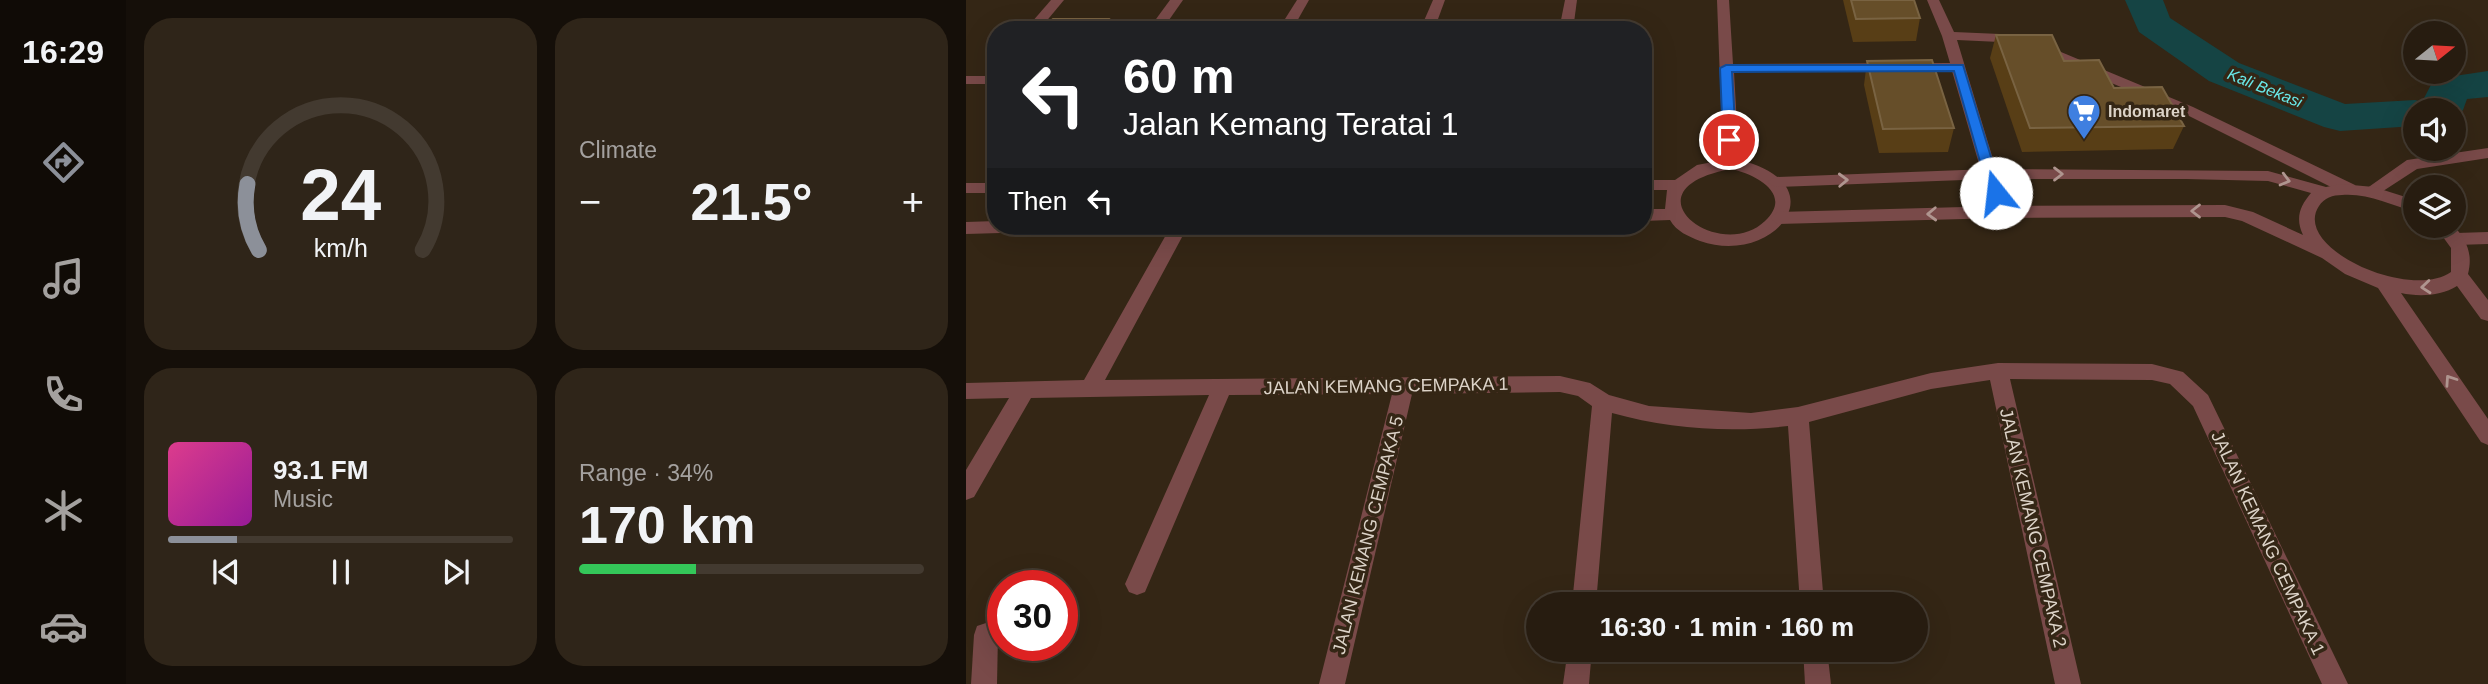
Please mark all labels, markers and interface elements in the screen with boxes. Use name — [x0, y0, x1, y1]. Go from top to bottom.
north arrow — [2403, 21, 2466, 84]
map controls — [2403, 21, 2466, 238]
text: 16:29 — [22, 34, 104, 70]
icon: left — [1008, 49, 1099, 140]
text: 60 m — [1123, 49, 1235, 103]
water label: Kali Bekasi — [2225, 65, 2305, 111]
supermarket icon: Indomaret — [2065, 92, 2103, 141]
button: sound — [2403, 98, 2466, 161]
place label: Indomaret — [2108, 103, 2186, 120]
text: Jalan Kemang Teratai 1 — [1123, 106, 1459, 142]
pin — [1699, 110, 1759, 170]
icon: arrive — [1710, 121, 1748, 159]
text: Climate — [579, 137, 657, 163]
icon: directions — [39, 138, 88, 187]
text: 24 — [300, 154, 381, 235]
position arrow — [1959, 156, 2033, 230]
one-way arrow — [2054, 166, 2064, 182]
one-way arrow — [1838, 172, 1849, 187]
one-way arrow — [2279, 172, 2291, 186]
text: 21.5° — [690, 173, 813, 231]
button: layers — [2403, 175, 2466, 238]
text: − — [579, 181, 601, 223]
text: + — [902, 181, 924, 223]
icon: left — [1081, 182, 1119, 220]
text: Then — [1008, 186, 1067, 216]
one-way arrow — [2191, 203, 2201, 219]
one-way arrow — [1927, 206, 1938, 221]
text: km/h — [313, 234, 368, 262]
icon: music — [39, 254, 88, 303]
one-way arrow — [2420, 279, 2431, 294]
icon: phone — [39, 370, 88, 419]
street label: JALAN KEMANG CEMPAKA 1 — [1263, 374, 1509, 398]
one-way arrow — [2446, 375, 2458, 388]
street label: JALAN KEMANG CEMPAKA 2 — [1996, 407, 2070, 649]
street label: JALAN KEMANG CEMPAKA 5 — [1329, 414, 1407, 656]
street label: JALAN KEMANG CEMPAKA 1 — [2207, 428, 2329, 658]
text: 93.1 FM — [273, 455, 368, 485]
text: Range · 34% — [579, 460, 713, 486]
icon: climate — [39, 486, 88, 535]
text: Music — [273, 486, 333, 512]
text: 170 km — [579, 496, 755, 554]
icon: previous — [207, 553, 245, 591]
icon: pause — [322, 553, 360, 591]
icon: next — [437, 553, 475, 591]
speed limit sign: 30 — [987, 570, 1078, 661]
icon: car — [39, 602, 88, 651]
text: 16:30 · 1 min · 160 m — [1600, 612, 1854, 642]

